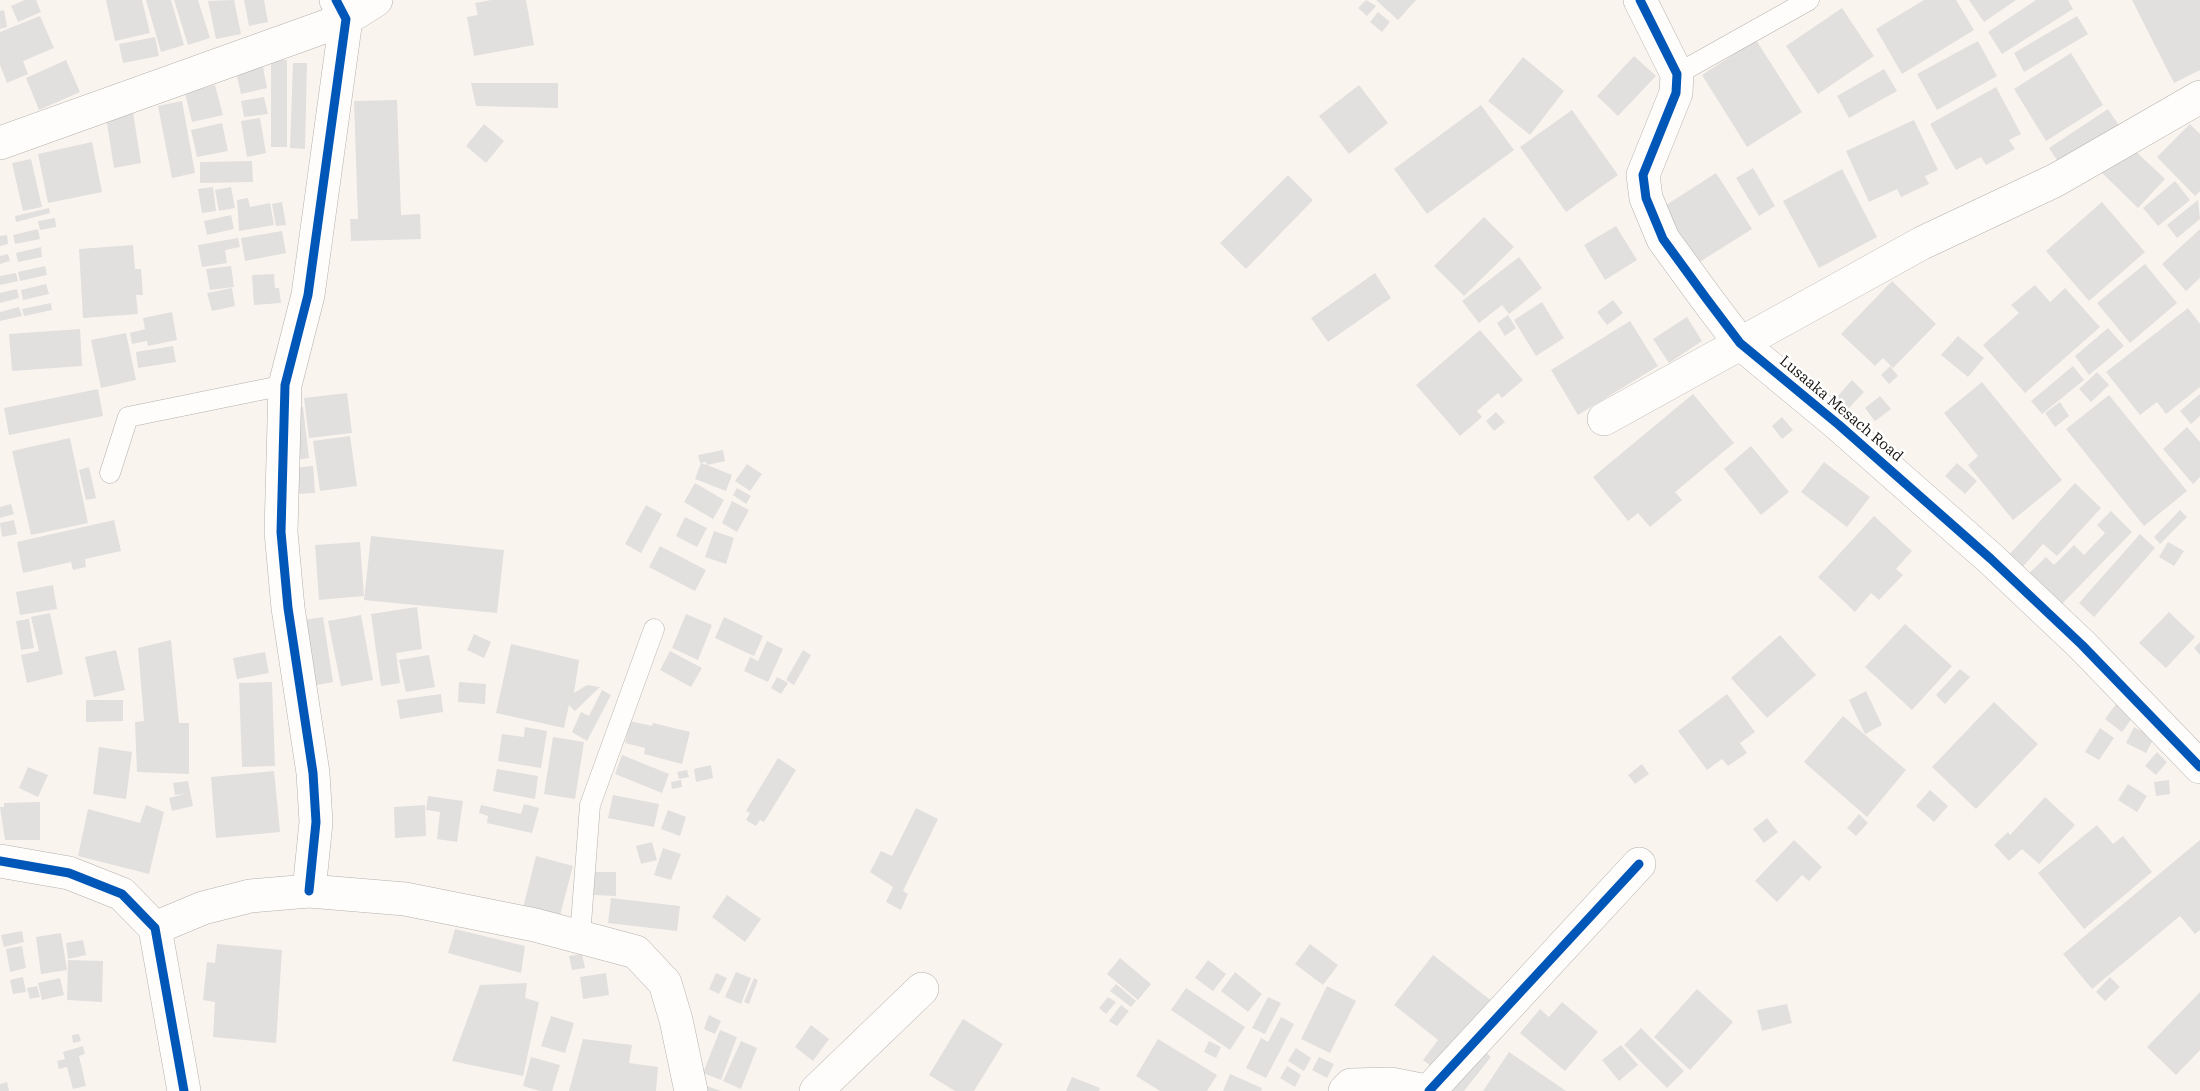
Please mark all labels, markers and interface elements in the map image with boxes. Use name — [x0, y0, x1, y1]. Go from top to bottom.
street label: Lusaaka Mesach Road — [1776, 352, 1906, 466]

